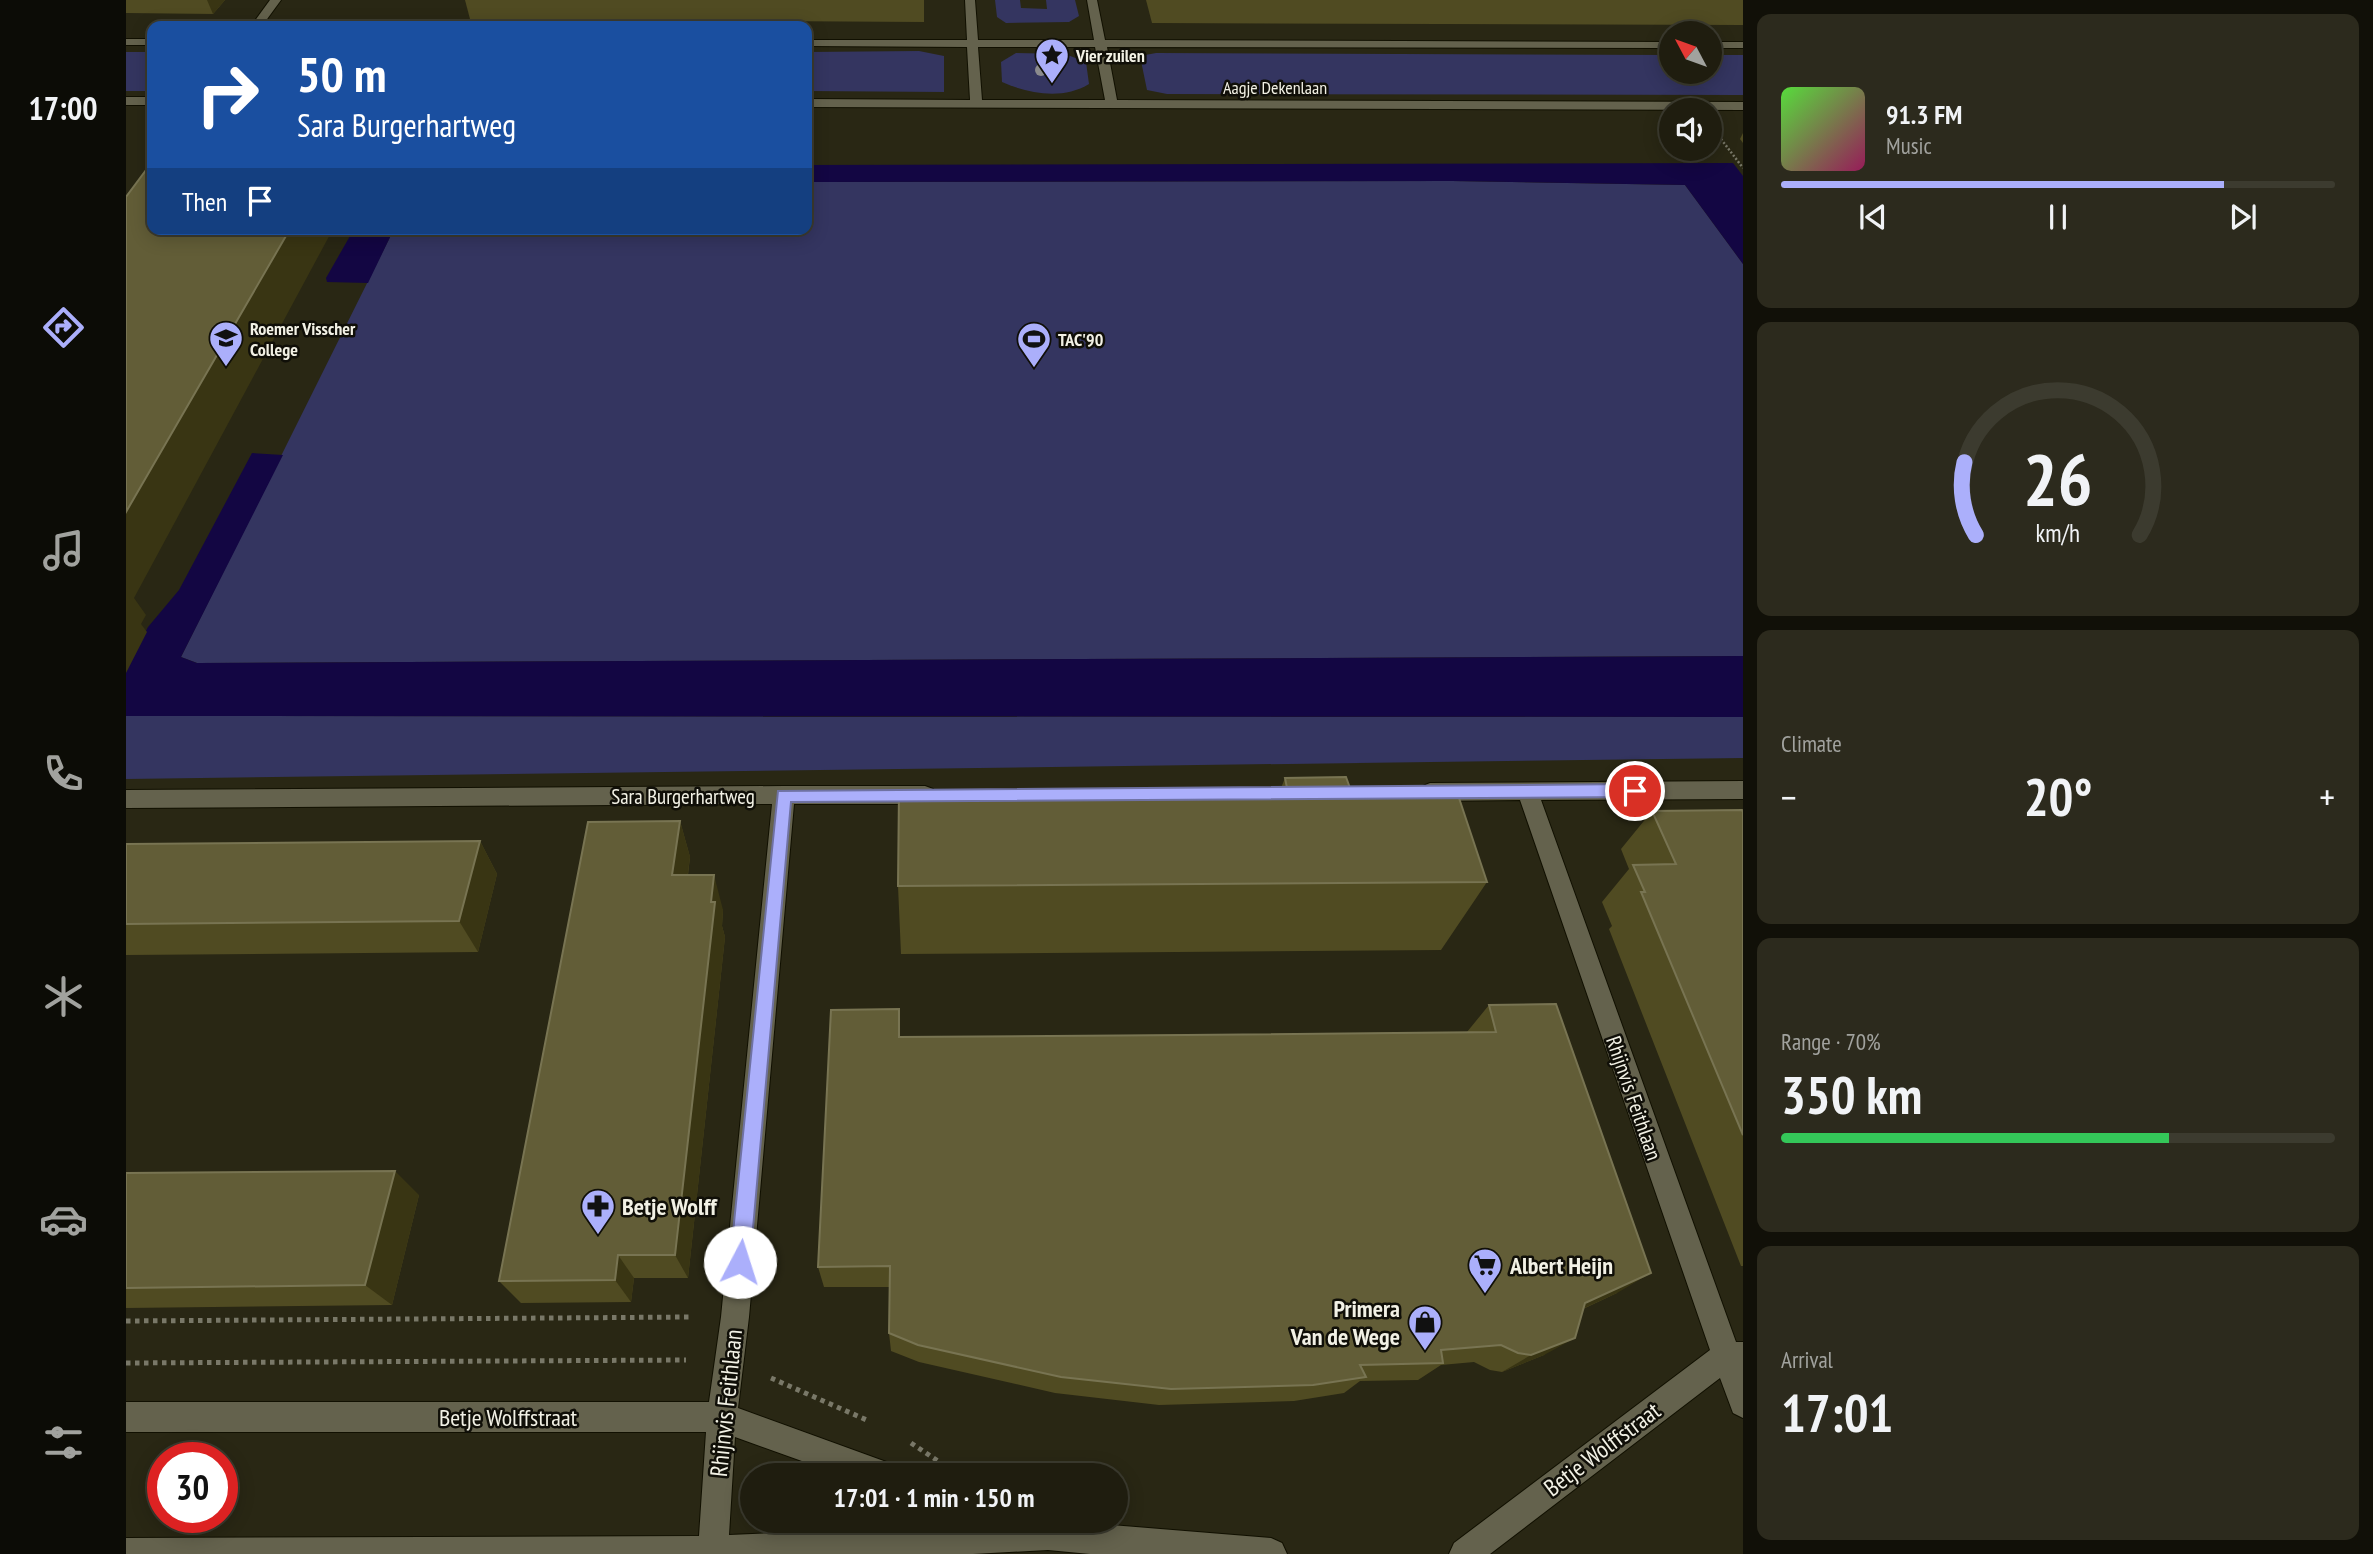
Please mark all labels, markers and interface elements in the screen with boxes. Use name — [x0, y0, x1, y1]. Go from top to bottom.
north arrow — [1659, 21, 1722, 84]
map controls — [1659, 21, 1722, 161]
place icon: Vier zuilen — [1033, 36, 1071, 85]
text: 50 m — [297, 42, 386, 106]
place label: Vier zuilen — [1075, 44, 1145, 67]
icon: right — [182, 49, 273, 140]
street label: Aagje Dekenlaan — [1223, 76, 1327, 99]
text: 17:00 — [28, 87, 98, 129]
button: sound — [1659, 98, 1722, 161]
text: 91.3 FM — [1886, 98, 1962, 131]
text: Sara Burgerhartweg — [297, 104, 516, 146]
text: Music — [1886, 131, 1932, 160]
icon: arrive — [241, 182, 279, 220]
text: Then — [182, 185, 227, 218]
icon: previous — [1854, 198, 1892, 236]
icon: pause — [2039, 198, 2077, 236]
icon: next — [2224, 198, 2262, 236]
icon: directions — [39, 303, 88, 352]
place label: Roemer Visscher College — [250, 317, 356, 361]
school or university icon: Roemer Visscher College — [207, 319, 245, 368]
sports icon: TAC'90 — [1015, 320, 1053, 369]
place label: TAC'90 — [1058, 328, 1103, 351]
text: 26 — [2023, 431, 2093, 525]
text: km/h — [2036, 517, 2080, 549]
icon: music — [39, 526, 88, 575]
text: Climate — [1781, 729, 1842, 758]
icon: phone — [39, 749, 88, 798]
pin — [1605, 761, 1665, 821]
text: 20° — [2024, 763, 2092, 830]
icon: arrive — [1616, 772, 1654, 810]
text: − — [1781, 772, 1797, 821]
text: + — [2319, 772, 2335, 821]
street label: Sara Burgerhartweg — [611, 783, 755, 810]
icon: climate — [39, 972, 88, 1021]
text: Range · 70% — [1781, 1027, 1881, 1056]
street label: Rhijnvis Feithlaan — [1600, 1032, 1668, 1164]
text: 350 km — [1781, 1061, 1922, 1128]
pharmacy icon: Betje Wolff — [579, 1187, 617, 1236]
place label: Betje Wolff — [622, 1191, 718, 1222]
icon: car — [39, 1195, 88, 1244]
position arrow — [703, 1225, 777, 1299]
supermarket icon: Albert Heijn — [1466, 1246, 1504, 1295]
place label: Albert Heijn — [1509, 1250, 1613, 1281]
place label: Primera Van de Wege — [1290, 1293, 1400, 1352]
shop icon: Primera Van de Wege — [1406, 1303, 1444, 1352]
street label: Rhijnvis Feithlaan — [703, 1328, 749, 1478]
text: Arrival — [1781, 1345, 1833, 1374]
text: 17:01 — [1781, 1379, 1893, 1446]
street label: Betje Wolffstraat — [1537, 1395, 1667, 1503]
street label: Betje Wolffstraat — [439, 1402, 578, 1433]
icon: filters — [39, 1418, 88, 1467]
speed limit sign: 30 — [147, 1442, 238, 1533]
text: 17:01 · 1 min · 150 m — [834, 1481, 1034, 1514]

